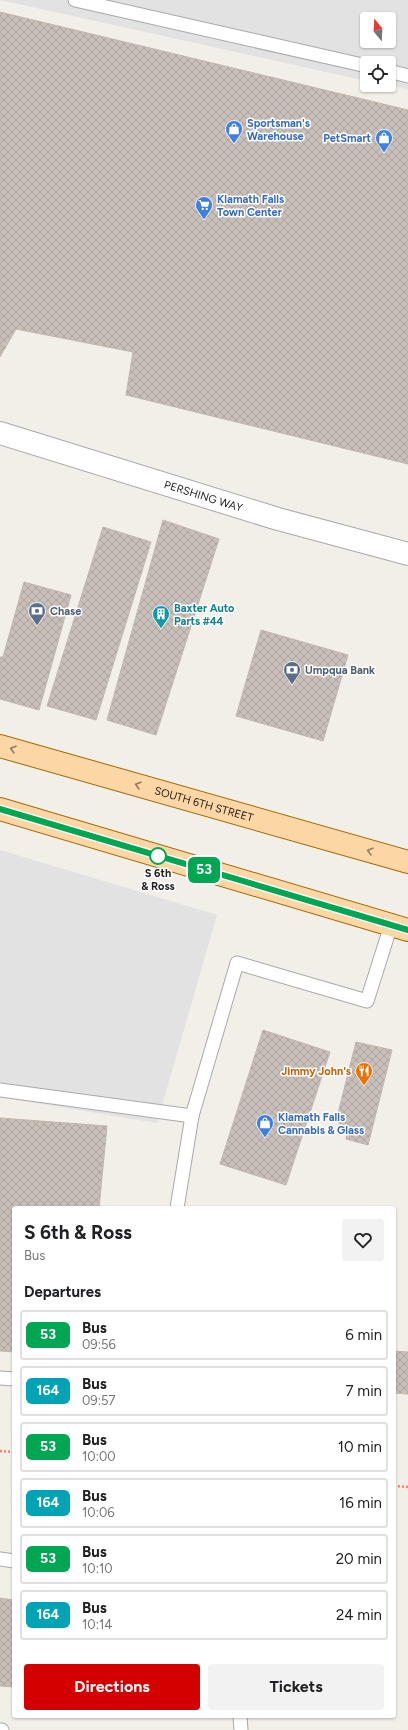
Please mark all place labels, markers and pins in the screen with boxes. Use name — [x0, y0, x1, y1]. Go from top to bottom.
place label: Sportsman's Warehouse — [247, 117, 310, 143]
shop icon: Sportsman's Warehouse — [224, 119, 244, 144]
shop icon: PetSmart — [374, 128, 394, 153]
place label: PetSmart — [323, 132, 372, 145]
place label: Klamath Falls Town Center — [217, 193, 284, 219]
supermarket icon: Klamath Falls Town Center — [194, 195, 214, 220]
bank icon: Chase — [27, 601, 47, 626]
place label: Baxter Auto Parts #44 — [174, 602, 235, 628]
building icon: Baxter Auto Parts #44 — [151, 604, 171, 629]
place label: Chase — [50, 605, 81, 618]
bank icon: Umpqua Bank — [282, 660, 302, 685]
place label: Umpqua Bank — [305, 664, 375, 677]
marker: S 6th & Ross — [149, 847, 167, 865]
place label: S 6th & Ross — [141, 867, 175, 893]
restaurant icon: Jimmy John's — [354, 1061, 374, 1086]
place label: Jimmy John's — [281, 1065, 351, 1078]
place label: Klamath Falls Cannabis & Glass — [278, 1111, 364, 1137]
shop icon: Klamath Falls Cannabis & Glass — [255, 1113, 275, 1138]

